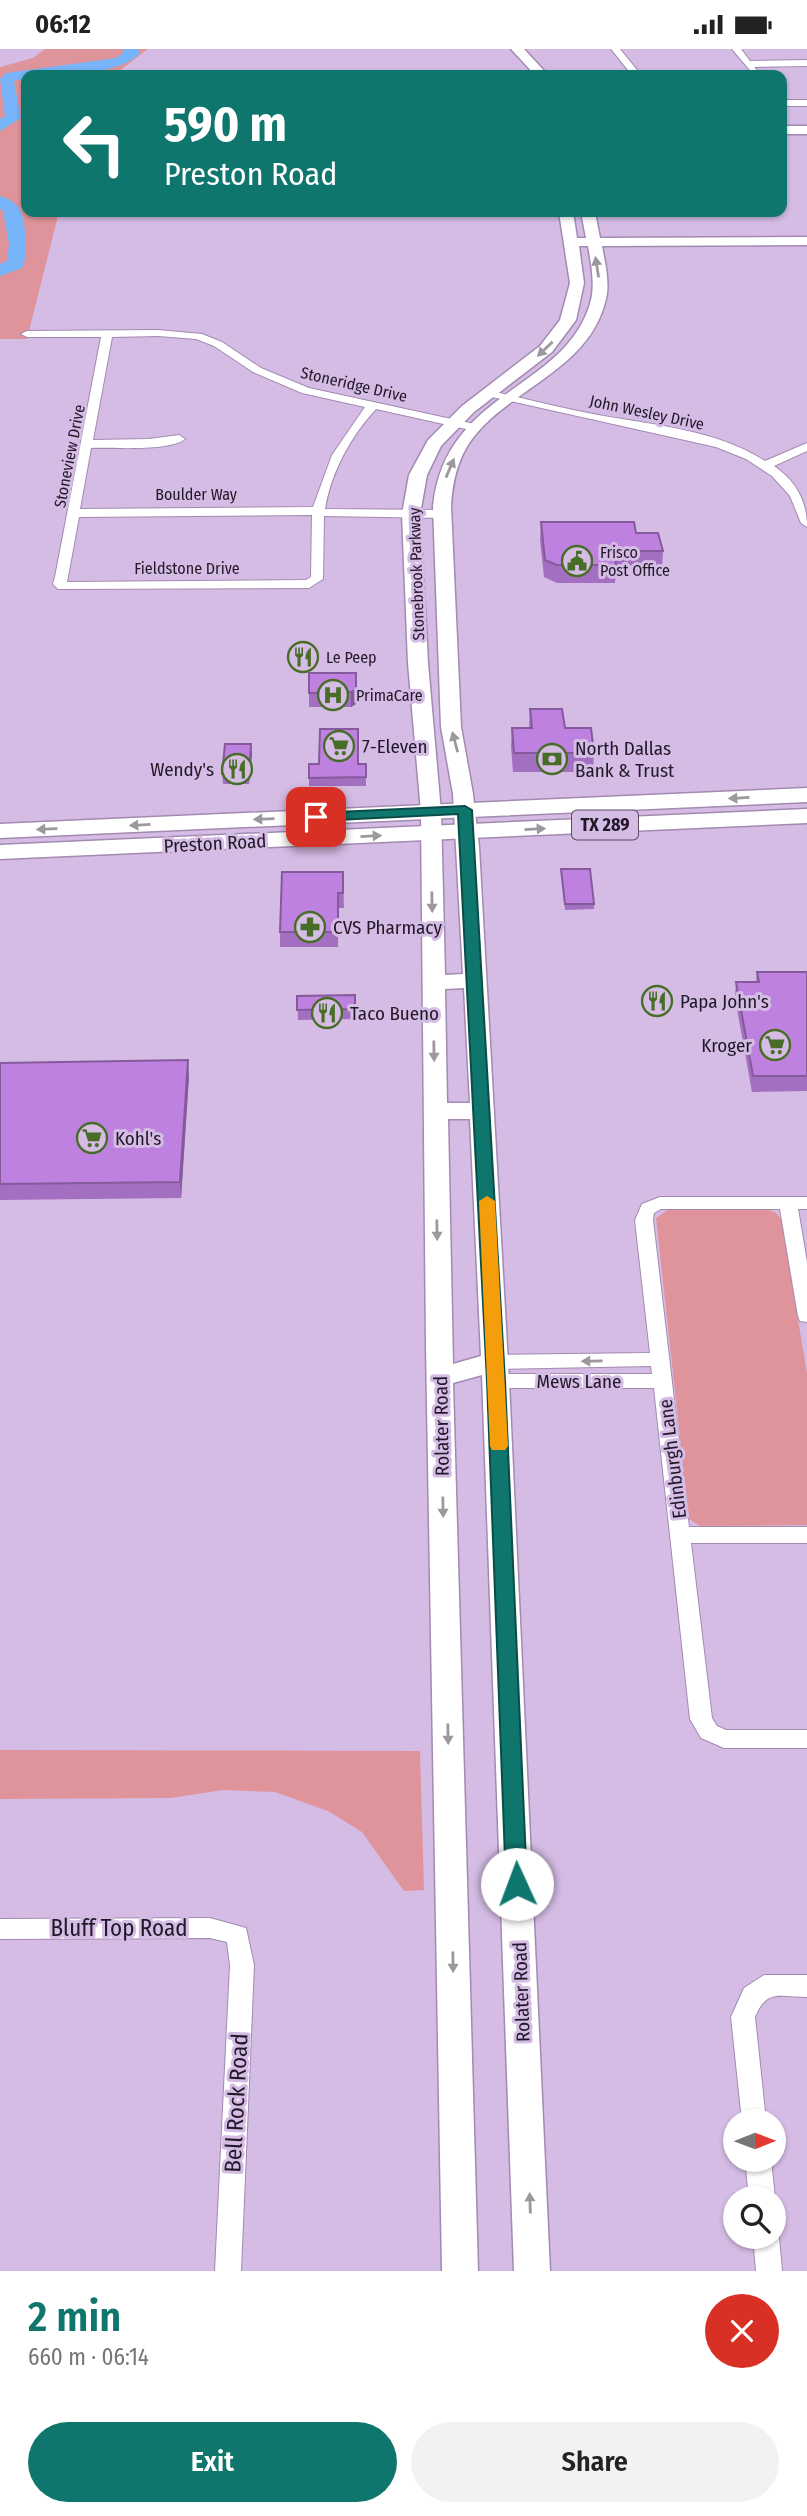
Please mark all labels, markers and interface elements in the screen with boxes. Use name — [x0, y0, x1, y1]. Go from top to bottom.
text: 06:12 — [35, 9, 91, 40]
text: 590 m — [164, 95, 287, 154]
icon: left — [49, 98, 140, 189]
text: Preston Road — [164, 155, 337, 193]
one-way arrow — [591, 256, 602, 278]
one-way arrow — [537, 340, 554, 357]
street label: Stoneridge Drive — [299, 363, 409, 406]
street label: John Wesley Drive — [588, 391, 706, 434]
street label: Stoneview Drive — [50, 403, 89, 509]
one-way arrow — [444, 458, 456, 478]
street label: Boulder Way — [155, 485, 238, 504]
street label: Stonebrook Parkway — [405, 506, 428, 641]
place label: Frisco Post Office — [600, 543, 670, 580]
public building icon: Frisco Post Office — [560, 544, 594, 578]
street label: Fieldstone Drive — [134, 559, 240, 578]
restaurant icon: Le Peep — [286, 640, 320, 674]
place label: Le Peep — [326, 648, 377, 667]
hospital icon: PrimaCare — [316, 678, 350, 712]
place label: PrimaCare — [356, 686, 423, 705]
supermarket icon: 7-Eleven — [322, 729, 356, 763]
one-way arrow — [449, 731, 460, 753]
place label: 7-Eleven — [362, 735, 428, 758]
place label: North Dallas Bank & Trust — [575, 737, 675, 782]
bank icon: North Dallas Bank & Trust — [535, 742, 569, 776]
restaurant icon: Wendy's — [220, 752, 254, 786]
place label: Wendy's — [150, 758, 214, 781]
pin — [286, 787, 346, 847]
one-way arrow — [728, 793, 750, 804]
icon: arrive — [297, 798, 335, 836]
road number: TX 289 — [572, 811, 638, 839]
one-way arrow — [253, 814, 275, 825]
one-way arrow — [129, 820, 151, 831]
one-way arrow — [525, 823, 547, 834]
one-way arrow — [35, 824, 57, 835]
street label: Preston Road — [163, 829, 267, 858]
one-way arrow — [361, 831, 383, 842]
one-way arrow — [426, 891, 438, 913]
pharmacy icon: CVS Pharmacy — [293, 910, 327, 944]
place label: CVS Pharmacy — [333, 916, 442, 939]
restaurant icon: Papa John's — [640, 984, 674, 1018]
place label: Papa John's — [680, 990, 769, 1013]
restaurant icon: Taco Bueno — [310, 996, 344, 1030]
place label: Taco Bueno — [350, 1002, 439, 1025]
supermarket icon: Kroger — [758, 1028, 792, 1062]
place label: Kroger — [701, 1034, 752, 1057]
one-way arrow — [428, 1040, 440, 1062]
supermarket icon: Kohl's — [75, 1121, 109, 1155]
place label: Kohl's — [115, 1127, 161, 1150]
one-way arrow — [431, 1220, 443, 1242]
one-way arrow — [581, 1355, 603, 1366]
street label: Mews Lane — [537, 1370, 621, 1393]
street label: Rolater Road — [429, 1376, 454, 1476]
street label: Edinburgh Lane — [654, 1398, 691, 1520]
one-way arrow — [437, 1496, 449, 1518]
one-way arrow — [442, 1723, 454, 1745]
position arrow — [480, 1847, 554, 1921]
street label: Bluff Top Road — [51, 1914, 187, 1942]
street label: Rolater Road — [508, 1942, 535, 2042]
one-way arrow — [447, 1951, 459, 1973]
street label: Bell Rock Road — [218, 2033, 254, 2173]
north arrow — [723, 2109, 786, 2172]
map controls — [723, 2109, 786, 2249]
button: search — [723, 2186, 786, 2249]
one-way arrow — [524, 2192, 535, 2214]
text: 2 min — [28, 2292, 121, 2342]
button: close — [705, 2294, 779, 2368]
text: 660 m · 06:14 — [28, 2343, 149, 2371]
button: Exit — [28, 2422, 397, 2502]
button: Share — [411, 2422, 779, 2502]

